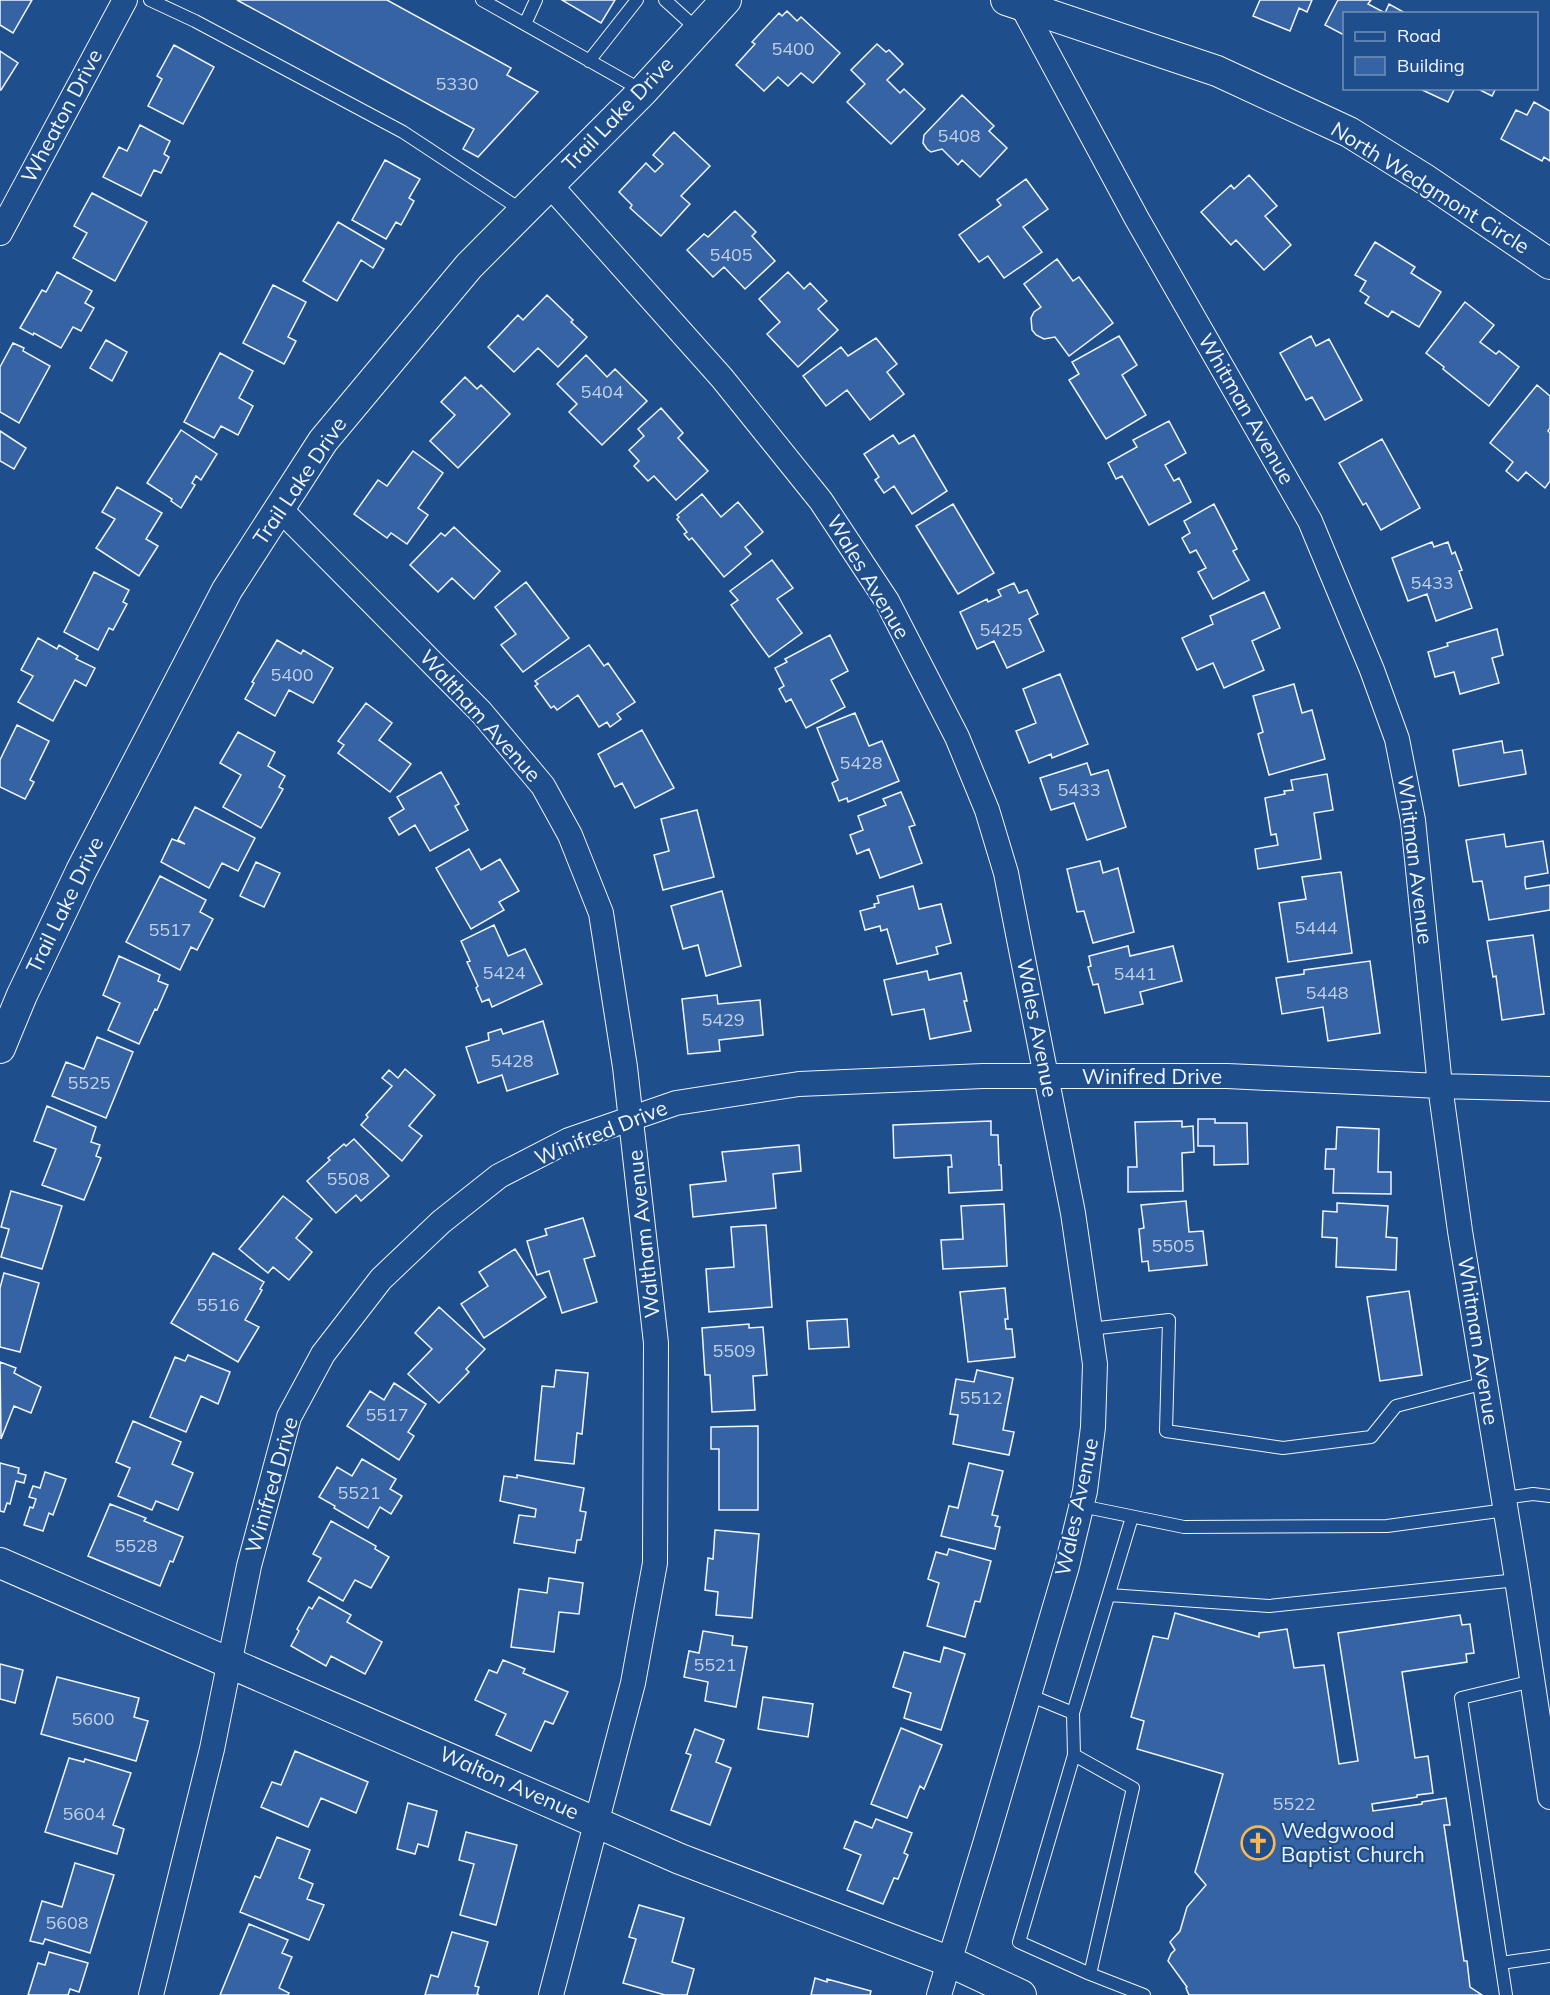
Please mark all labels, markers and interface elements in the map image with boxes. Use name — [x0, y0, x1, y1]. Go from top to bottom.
legend — [1343, 12, 1538, 90]
text: Road — [1397, 24, 1441, 47]
house number: 5400 — [771, 37, 815, 60]
street label: Wheaton Drive — [15, 44, 107, 187]
street label: Trail Lake Drive — [556, 51, 678, 176]
text: Building — [1397, 54, 1465, 77]
house number: 5330 — [435, 72, 479, 95]
street label: North Wedgmont Circle — [1327, 115, 1535, 259]
house number: 5408 — [937, 124, 981, 147]
house number: 5405 — [709, 243, 753, 266]
street label: Whitman Avenue — [1193, 328, 1301, 489]
house number: 5404 — [580, 380, 624, 403]
street label: Trail Lake Drive — [247, 411, 352, 549]
street label: Wales Avenue — [822, 510, 916, 643]
house number: 5433 — [1410, 571, 1454, 594]
house number: 5425 — [979, 618, 1023, 641]
street label: Waltham Avenue — [415, 644, 547, 787]
house number: 5400 — [270, 663, 314, 686]
house number: 5428 — [839, 751, 883, 774]
street label: Whitman Avenue — [1393, 774, 1439, 946]
house number: 5433 — [1057, 778, 1101, 801]
street label: Trail Lake Drive — [20, 832, 108, 977]
house number: 5444 — [1294, 916, 1338, 939]
house number: 5517 — [148, 918, 192, 941]
street label: Wales Avenue — [1012, 957, 1064, 1099]
house number: 5424 — [482, 961, 526, 984]
house number: 5441 — [1113, 962, 1157, 985]
house number: 5448 — [1305, 981, 1349, 1004]
house number: 5429 — [701, 1008, 745, 1031]
house number: 5428 — [490, 1049, 534, 1072]
street label: Winifred Drive — [1082, 1063, 1222, 1089]
house number: 5525 — [67, 1071, 111, 1094]
street label: Winifred Drive — [531, 1094, 671, 1170]
street label: Waltham Avenue — [621, 1149, 665, 1320]
house number: 5508 — [326, 1167, 370, 1190]
house number: 5505 — [1151, 1234, 1195, 1257]
street label: Whitman Avenue — [1453, 1255, 1505, 1427]
house number: 5516 — [196, 1293, 240, 1316]
house number: 5509 — [712, 1339, 756, 1362]
house number: 5512 — [959, 1386, 1003, 1409]
house number: 5517 — [365, 1403, 409, 1426]
street label: Winifred Drive — [239, 1414, 303, 1556]
street label: Wales Avenue — [1049, 1436, 1103, 1578]
house number: 5521 — [337, 1481, 381, 1504]
house number: 5528 — [114, 1534, 158, 1557]
house number: 5521 — [693, 1653, 737, 1676]
house number: 5600 — [71, 1707, 115, 1730]
street label: Walton Avenue — [436, 1740, 583, 1824]
house number: 5522 — [1272, 1792, 1316, 1815]
house number: 5604 — [62, 1802, 106, 1825]
place label: Wedgwood Baptist Church — [1281, 1817, 1425, 1867]
church icon: Wedgwood Baptist Church — [1240, 1825, 1276, 1861]
house number: 5608 — [45, 1911, 89, 1934]

